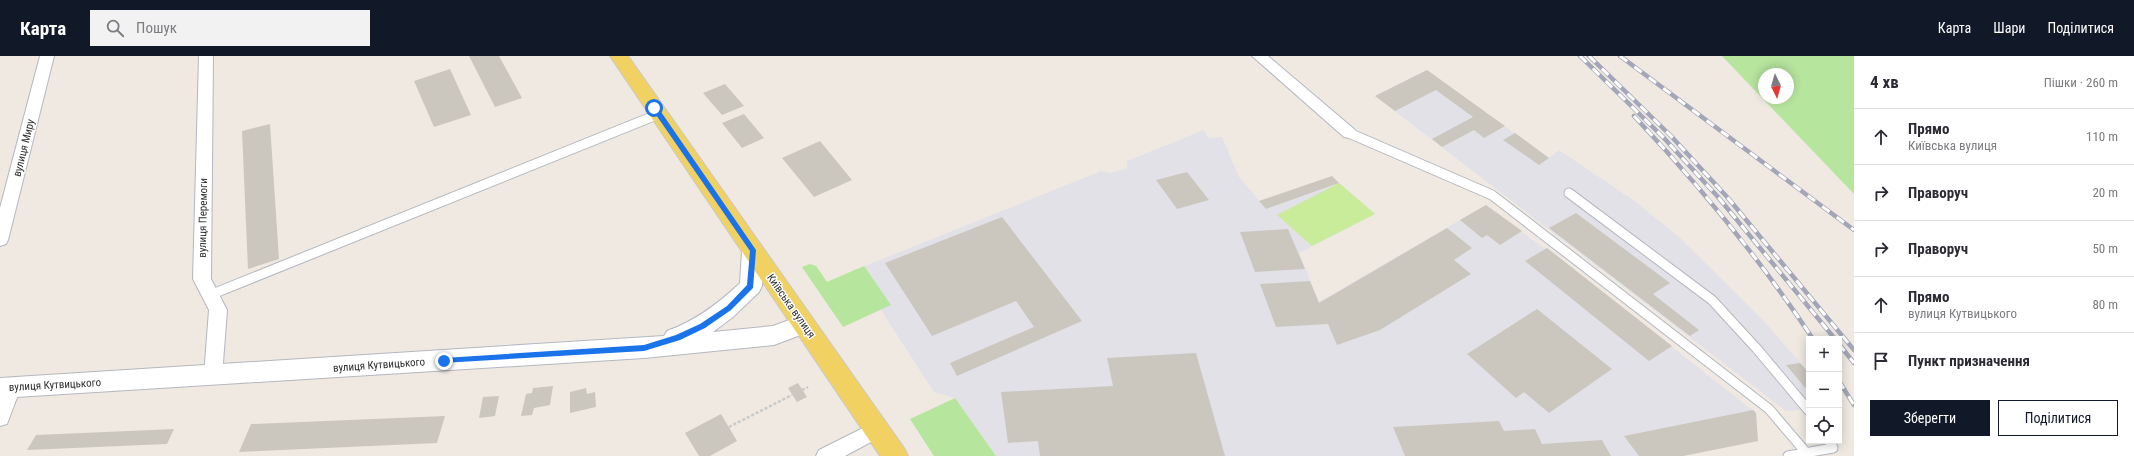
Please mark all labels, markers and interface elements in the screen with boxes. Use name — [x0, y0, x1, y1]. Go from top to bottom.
search box — [90, 10, 370, 46]
text: Карта — [20, 17, 66, 40]
icon: search — [104, 17, 126, 39]
text: Пошук — [136, 19, 177, 37]
text: Карта — [1938, 20, 1971, 36]
text: Шари — [1993, 20, 2025, 36]
text: Поділитися — [2047, 20, 2114, 36]
north arrow — [1758, 68, 1794, 104]
text: 4 хв — [1870, 72, 1899, 92]
text: Пішки · 260 m — [2044, 75, 2118, 90]
route start — [645, 99, 663, 117]
street label: вулиця Миру — [11, 118, 37, 178]
text: Прямо — [1908, 120, 1949, 138]
icon: ahead — [1870, 126, 1892, 148]
text: 110 m — [2086, 129, 2118, 144]
text: Київська вулиця — [1908, 138, 1997, 153]
street label: вулиця Перемоги — [196, 178, 210, 258]
icon: right — [1870, 182, 1892, 204]
text: Праворуч — [1908, 184, 1968, 202]
text: 20 m — [2092, 185, 2118, 200]
icon: right — [1870, 238, 1892, 260]
text: Праворуч — [1908, 240, 1968, 258]
text: 50 m — [2092, 241, 2118, 256]
street label: Київська вулиця — [764, 271, 818, 341]
text: Прямо — [1908, 288, 1949, 306]
icon: ahead — [1870, 294, 1892, 316]
text: 80 m — [2092, 297, 2118, 312]
text: вулиця Кутвицького — [1908, 306, 2017, 321]
map controls — [1806, 336, 1842, 444]
button: + — [1806, 336, 1842, 372]
icon: arrive — [1870, 350, 1892, 372]
route end — [435, 352, 453, 370]
text: Пункт призначення — [1908, 352, 2030, 370]
street label: вулиця Кутвицького — [333, 355, 426, 375]
button: − — [1806, 372, 1842, 408]
street label: вулиця Кутвицького — [9, 376, 102, 394]
button: Зберегти — [1870, 400, 1990, 436]
button: Поділитися — [1998, 400, 2118, 436]
button: locate — [1806, 408, 1842, 444]

